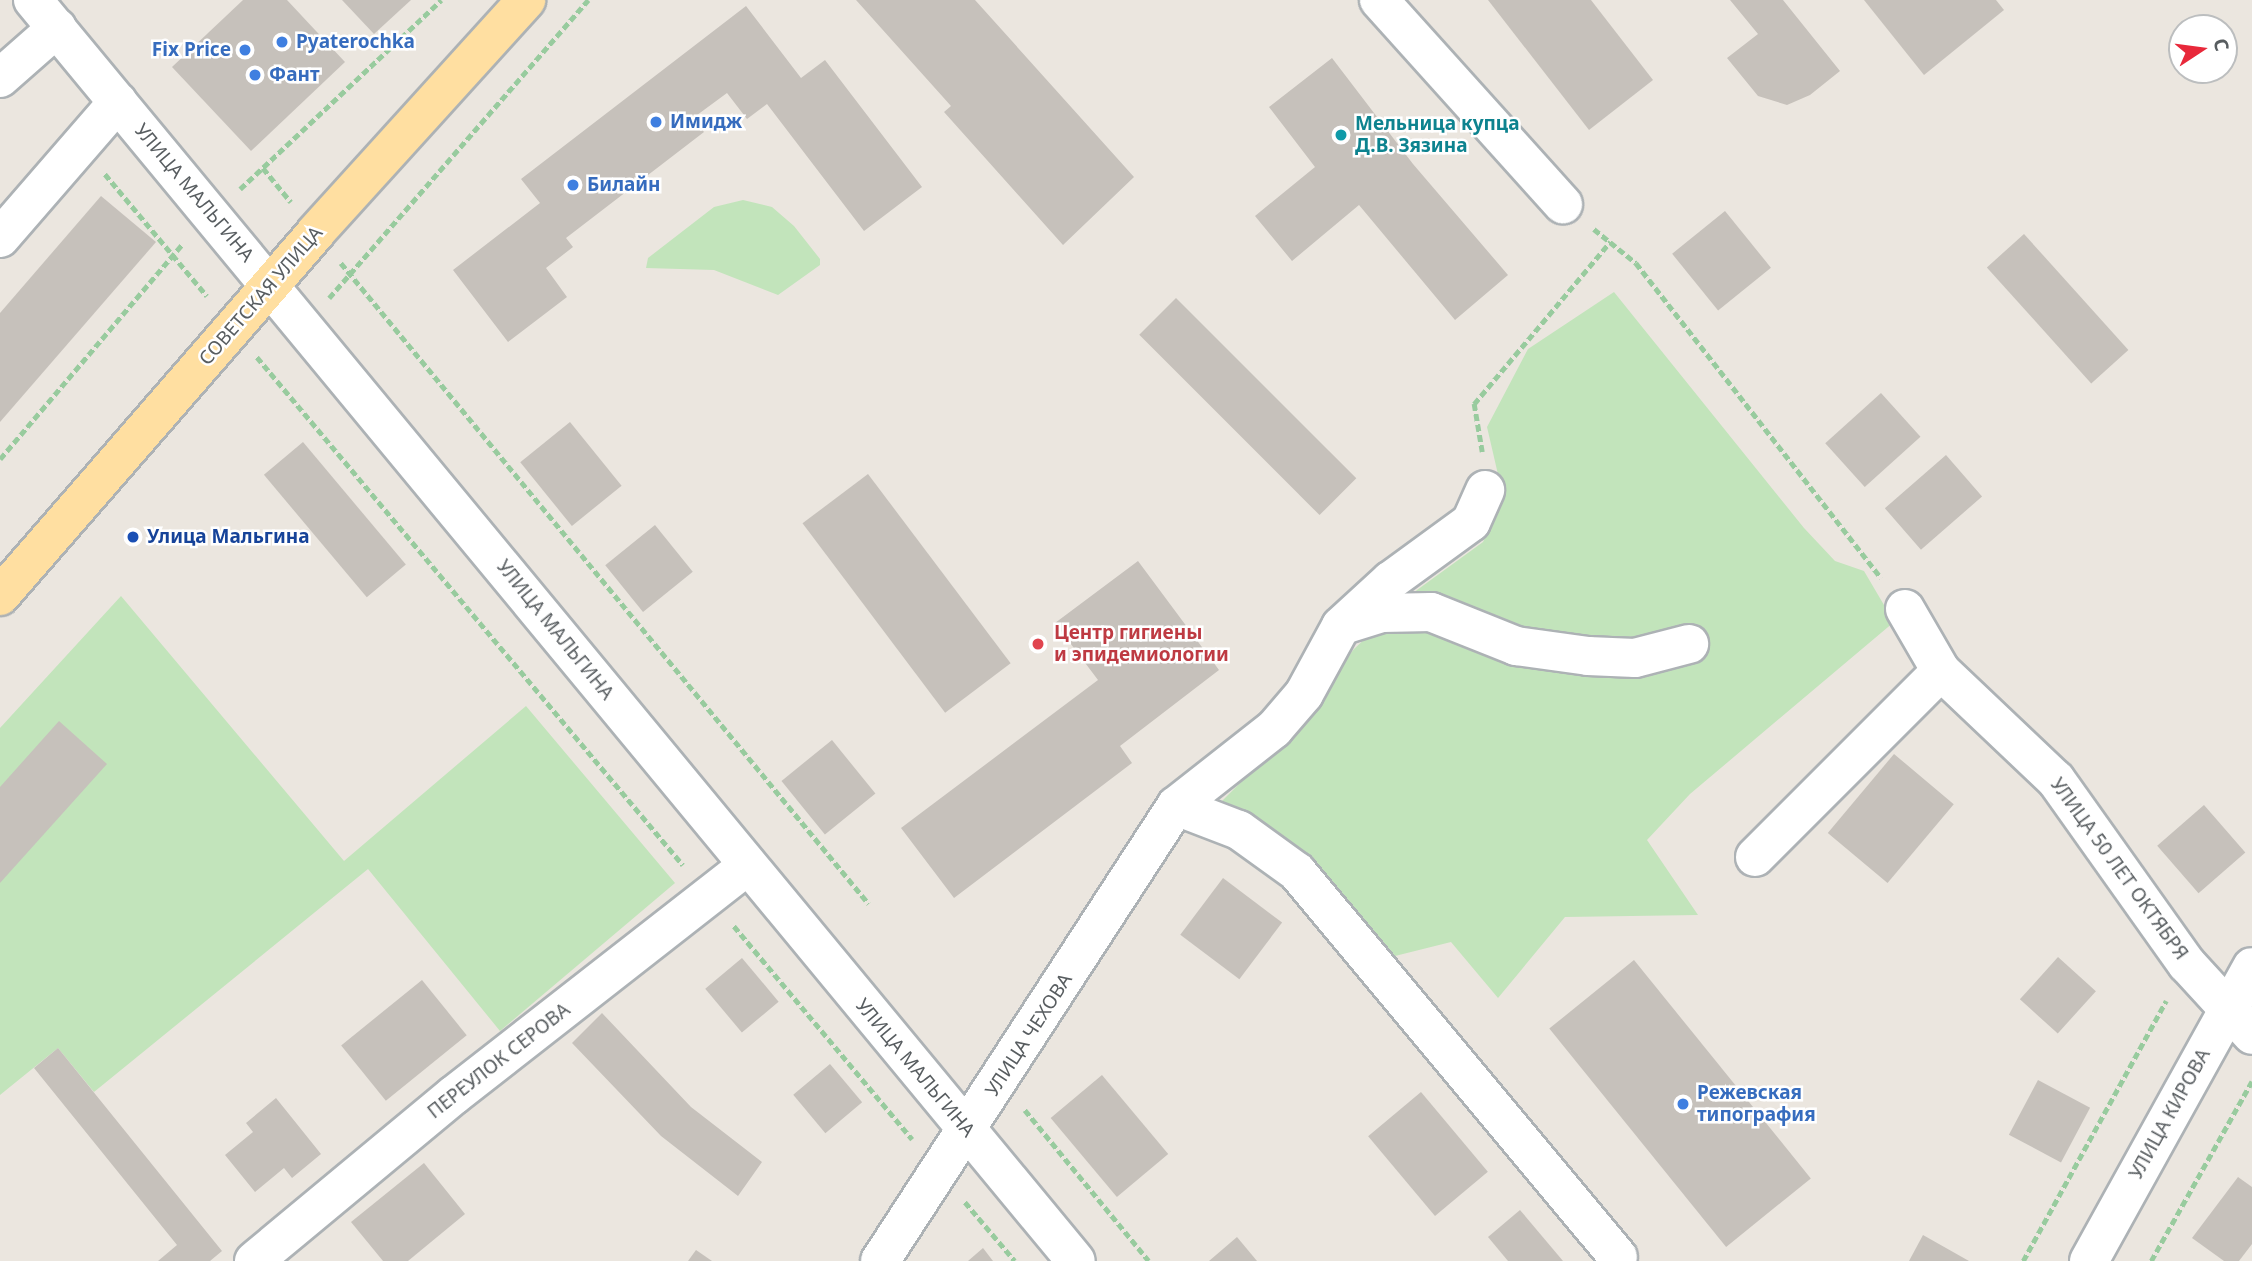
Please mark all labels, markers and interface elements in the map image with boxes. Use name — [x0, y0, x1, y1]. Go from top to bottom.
north arrow — [2168, 14, 2238, 84]
place label: Pyaterochka — [296, 31, 415, 53]
marker: Pyaterochka — [274, 34, 290, 50]
text: С — [2207, 36, 2236, 54]
place label: Fix Price — [152, 39, 231, 61]
marker: Fix Price — [237, 42, 253, 58]
place label: Фант — [269, 64, 320, 86]
marker: Фант — [247, 67, 263, 83]
place label: Имидж — [670, 111, 742, 133]
place label: Мельница купца Д.В. Зязина — [1355, 113, 1520, 157]
marker: Имидж — [648, 114, 664, 130]
street label: УЛИЦА МАЛЬГИНА — [130, 119, 258, 267]
marker: Мельница купца Д.В. Зязина — [1333, 127, 1349, 143]
place label: Билайн — [587, 174, 661, 196]
marker: Билайн — [565, 177, 581, 193]
street label: СОВЕТСКАЯ УЛИЦА — [195, 222, 327, 370]
place label: Улица Мальгина — [147, 526, 309, 548]
marker: Улица Мальгина — [125, 529, 141, 545]
street label: УЛИЦА МАЛЬГИНА — [492, 556, 618, 704]
place label: Центр гигиены и эпидемиологии — [1054, 622, 1229, 666]
marker: Центр гигиены и эпидемиологии — [1028, 634, 1048, 654]
street label: УЛИЦА 50 ЛЕТ ОКТЯБРЯ — [2045, 774, 2193, 964]
street label: УЛИЦА ЧЕХОВА — [981, 969, 1077, 1101]
street label: УЛИЦА МАЛЬГИНА — [851, 994, 979, 1142]
street label: ПЕРЕУЛОК СЕРОВА — [423, 998, 575, 1124]
street label: УЛИЦА КИРОВА — [2125, 1045, 2215, 1183]
place label: Режевская типография — [1697, 1082, 1816, 1126]
marker: Режевская типография — [1675, 1096, 1691, 1112]

